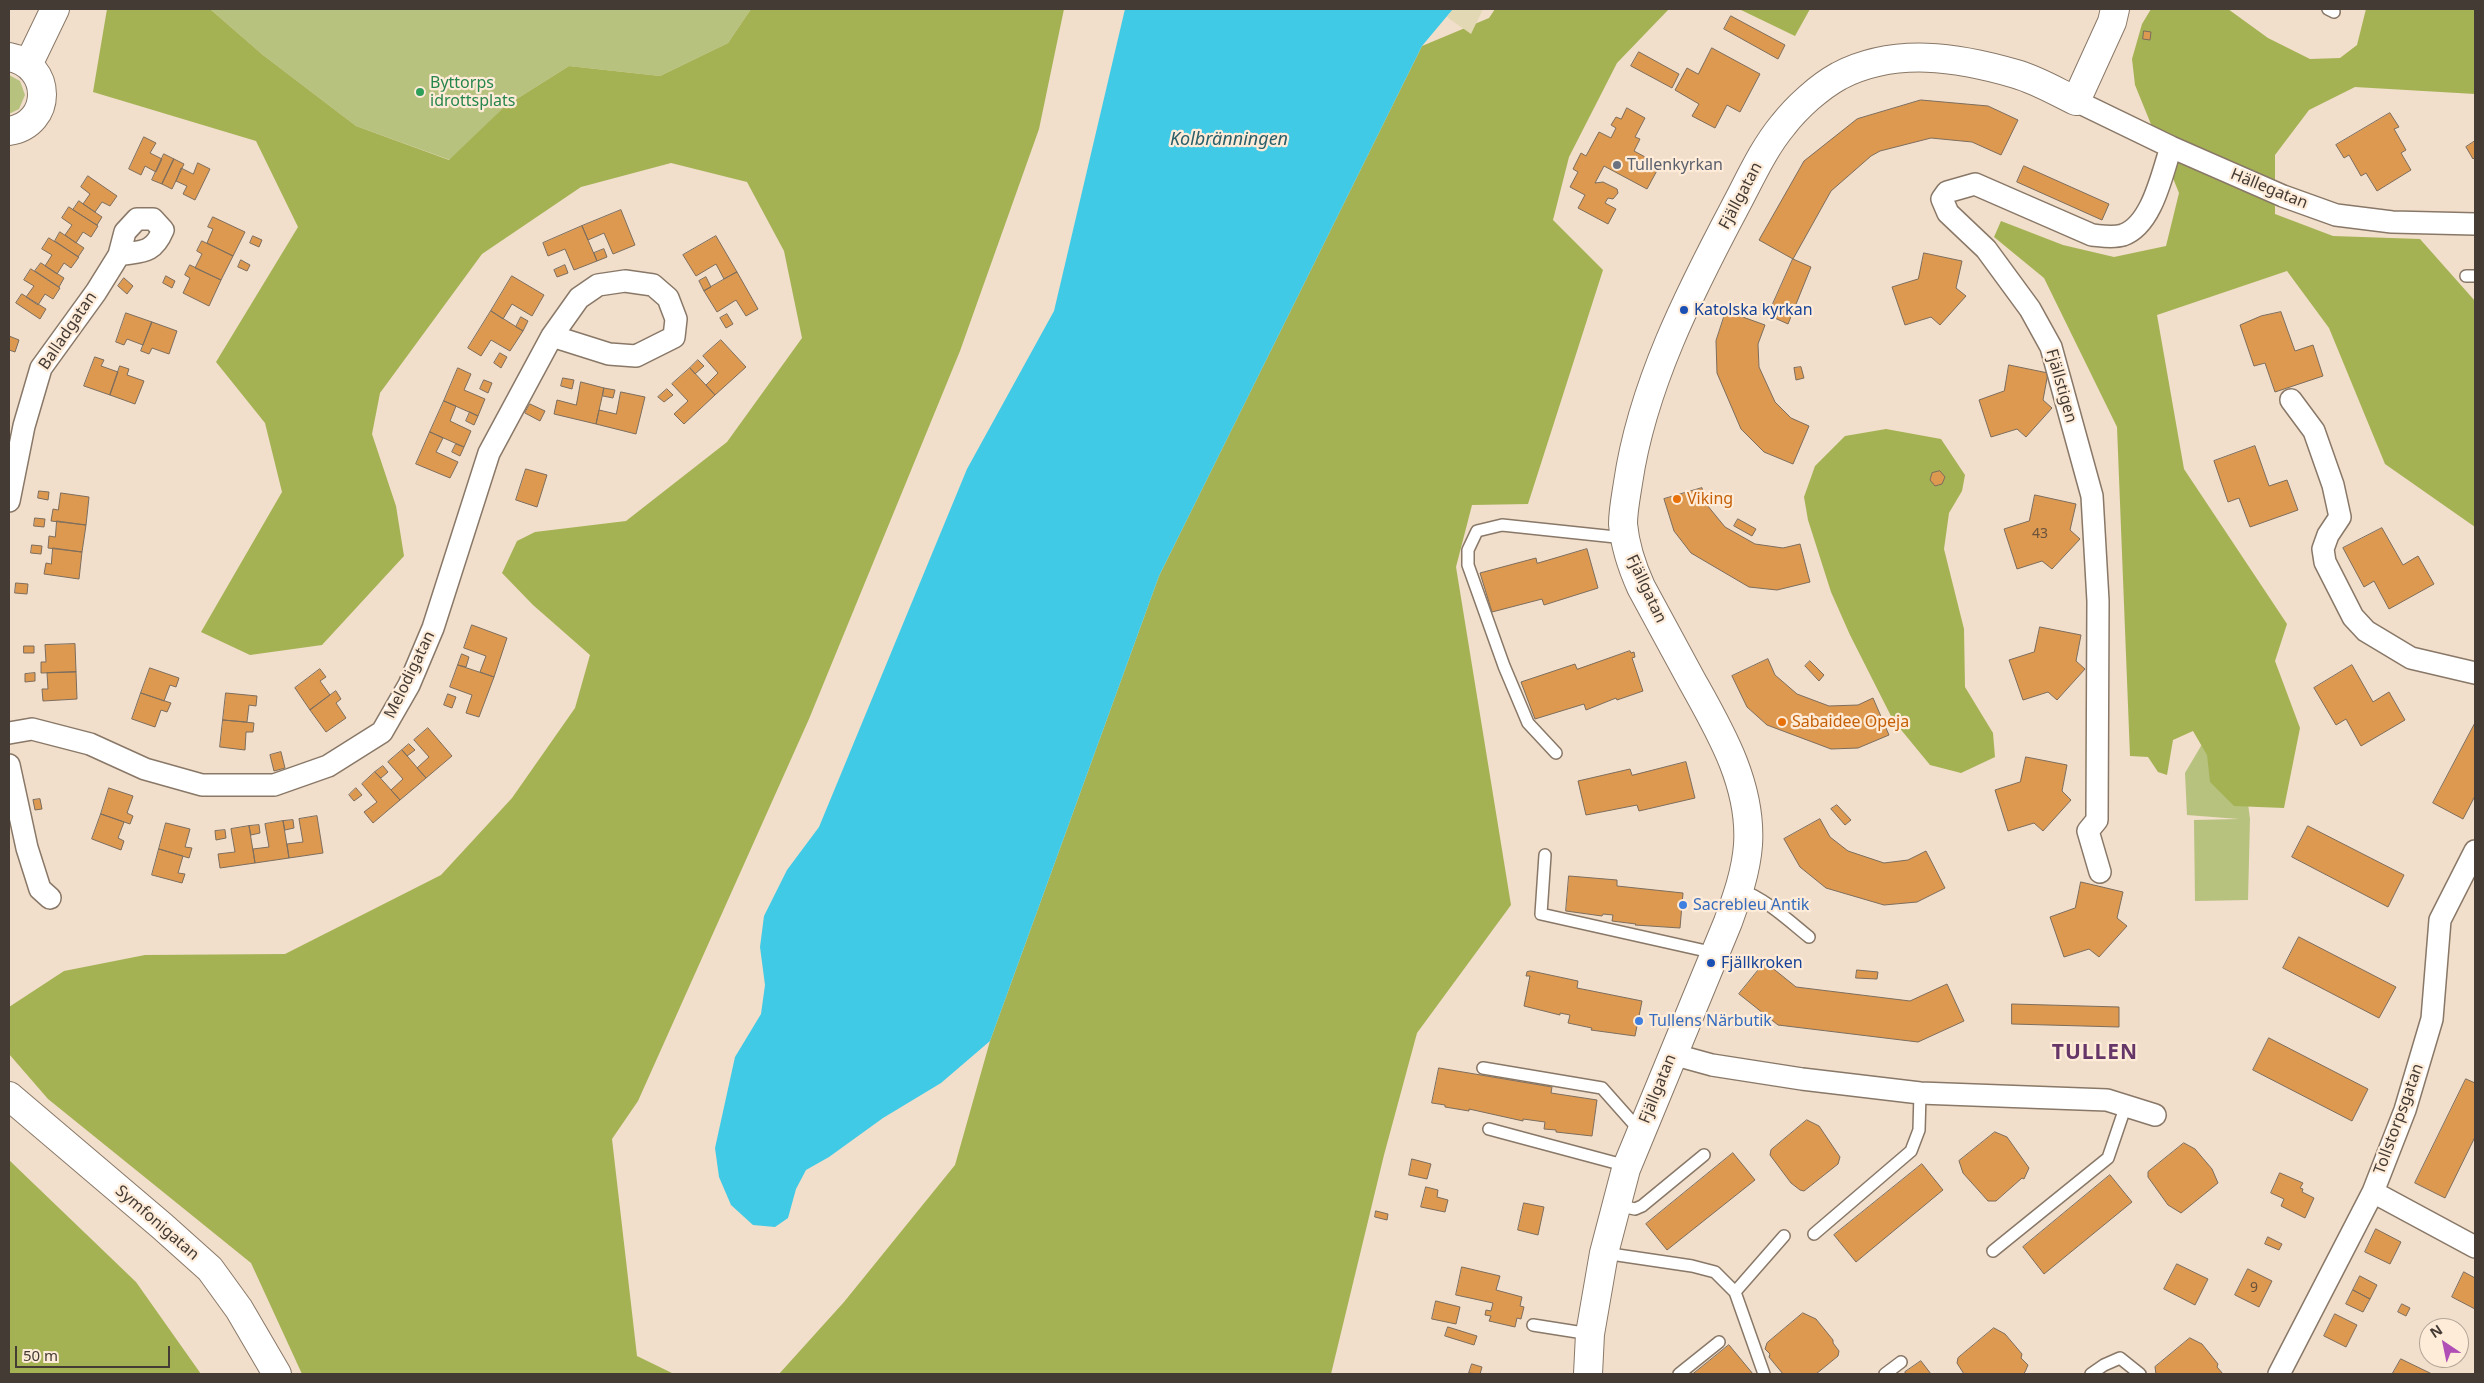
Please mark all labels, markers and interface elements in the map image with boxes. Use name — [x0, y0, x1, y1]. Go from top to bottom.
place label: Byttorps idrottsplats — [430, 73, 516, 111]
marker: Byttorps idrottsplats — [414, 86, 426, 98]
water label: Kolbränningen — [1170, 129, 1288, 151]
place label: Tullenkyrkan — [1627, 155, 1723, 175]
marker: Tullenkyrkan — [1611, 159, 1623, 171]
street label: Fjällgatan — [1715, 159, 1767, 233]
street label: Hällegatan — [2228, 165, 2310, 213]
street label: Balladgatan — [35, 288, 101, 374]
place label: Katolska kyrkan — [1694, 300, 1813, 320]
marker: Katolska kyrkan — [1678, 304, 1690, 316]
street label: Fjällstigen — [2041, 347, 2081, 425]
place label: Viking — [1687, 489, 1733, 509]
marker: Viking — [1671, 493, 1683, 505]
house number: 43 — [2032, 526, 2048, 542]
street label: Fjällgatan — [1622, 552, 1670, 626]
street label: Melodigatan — [381, 628, 439, 722]
place label: Sabaidee Opeja — [1792, 712, 1909, 732]
marker: Sabaidee Opeja — [1776, 716, 1788, 728]
place label: Sacrebleu Antik — [1693, 895, 1809, 915]
marker: Sacrebleu Antik — [1677, 899, 1689, 911]
place label: Fjällkroken — [1721, 953, 1803, 973]
marker: Fjällkroken — [1705, 957, 1717, 969]
place label: Tullens Närbutik — [1649, 1011, 1772, 1031]
marker: Tullens Närbutik — [1633, 1015, 1645, 1027]
district label: TULLEN — [2051, 1040, 2139, 1066]
street label: Fjällgatan — [1635, 1052, 1681, 1126]
street label: Tollstorpsgatan — [2370, 1061, 2428, 1177]
street label: Symfonigatan — [111, 1181, 203, 1265]
house number: 9 — [2250, 1280, 2258, 1296]
north arrow — [2419, 1318, 2469, 1368]
text: N — [2426, 1320, 2446, 1342]
scale bar — [18, 1336, 172, 1368]
text: 50 m — [23, 1345, 58, 1365]

